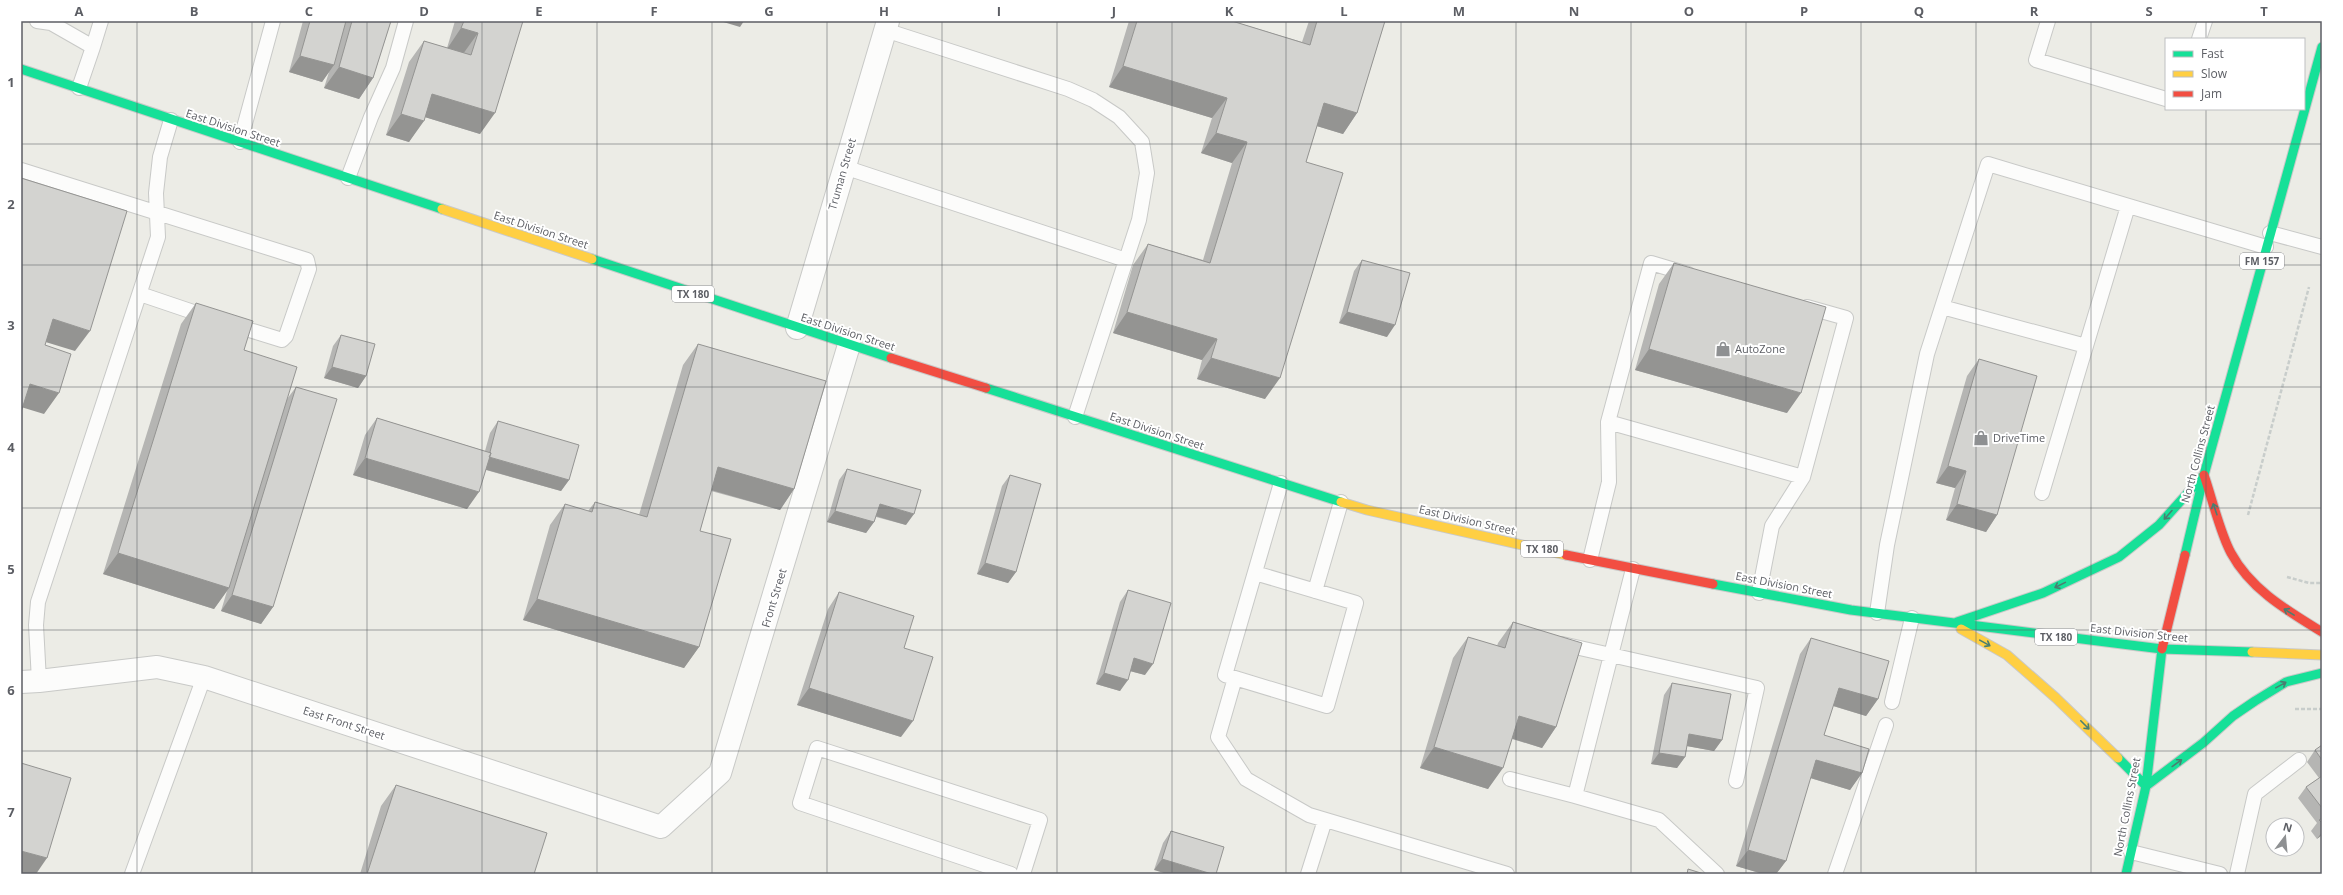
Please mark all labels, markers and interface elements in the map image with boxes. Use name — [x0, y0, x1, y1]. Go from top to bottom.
text: A — [75, 2, 84, 20]
text: B — [190, 2, 199, 20]
text: C — [305, 2, 313, 20]
text: D — [419, 2, 429, 20]
text: E — [535, 2, 543, 20]
text: F — [650, 2, 658, 20]
text: G — [764, 2, 774, 20]
text: H — [879, 2, 889, 20]
text: I — [997, 2, 1001, 20]
text: J — [1111, 2, 1116, 20]
text: K — [1225, 2, 1234, 20]
text: L — [1340, 2, 1348, 20]
text: M — [1453, 2, 1465, 20]
text: N — [1569, 2, 1579, 20]
text: O — [1684, 2, 1694, 20]
text: P — [1800, 2, 1808, 20]
text: Q — [1914, 2, 1924, 20]
text: R — [2030, 2, 2039, 20]
text: S — [2145, 2, 2153, 20]
text: T — [2260, 2, 2268, 20]
legend — [2165, 38, 2305, 110]
text: Fast — [2201, 45, 2224, 62]
text: Slow — [2201, 65, 2228, 82]
text: 1 — [7, 73, 15, 91]
text: Jam — [2200, 85, 2222, 102]
street label: East Division Street — [184, 105, 282, 150]
street label: Truman Street — [824, 136, 859, 211]
text: 2 — [7, 195, 15, 213]
street label: East Division Street — [492, 207, 590, 252]
road number: FM 157 — [2240, 253, 2284, 269]
road number: TX 180 — [672, 286, 714, 302]
street label: East Division Street — [799, 309, 897, 354]
text: 3 — [7, 316, 15, 334]
shop icon: AutoZone — [1714, 340, 1732, 358]
place label: AutoZone — [1735, 341, 1785, 356]
street label: North Collins Street — [2177, 403, 2218, 504]
street label: East Division Street — [1108, 408, 1206, 453]
shop icon: DriveTime — [1972, 429, 1990, 447]
place label: DriveTime — [1993, 430, 2045, 445]
text: 4 — [7, 438, 15, 456]
street label: East Division Street — [1418, 501, 1517, 538]
one-way arrow — [2211, 503, 2219, 515]
one-way arrow — [2164, 509, 2173, 519]
road number: TX 180 — [1521, 541, 1563, 557]
text: 5 — [7, 560, 15, 578]
street label: Front Street — [757, 566, 790, 629]
street label: East Division Street — [1734, 568, 1834, 601]
one-way arrow — [2054, 582, 2066, 589]
one-way arrow — [2283, 607, 2295, 615]
street label: East Division Street — [2089, 620, 2189, 645]
road number: TX 180 — [2035, 629, 2077, 645]
one-way arrow — [1979, 639, 1991, 647]
text: 6 — [7, 681, 15, 699]
one-way arrow — [2275, 681, 2287, 689]
street label: East Front Street — [301, 702, 387, 743]
one-way arrow — [2080, 720, 2090, 730]
street label: North Collins Street — [2110, 756, 2143, 858]
one-way arrow — [2172, 758, 2183, 767]
text: 7 — [7, 803, 15, 821]
north arrow — [2265, 817, 2305, 857]
text: N — [2282, 818, 2294, 835]

